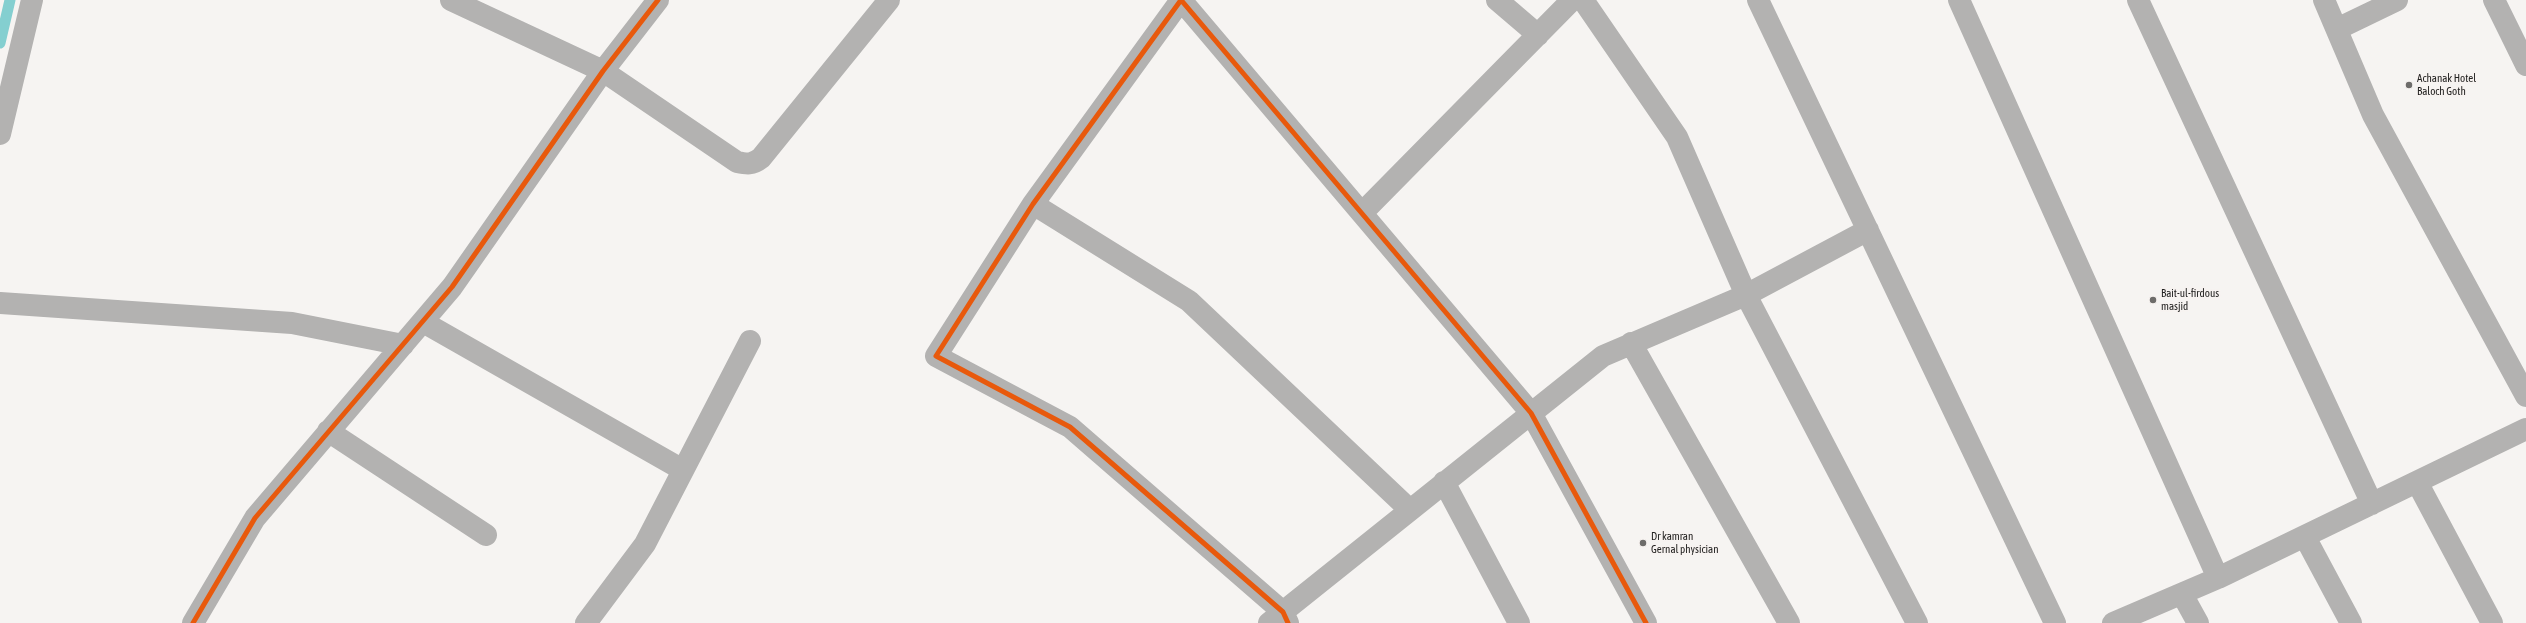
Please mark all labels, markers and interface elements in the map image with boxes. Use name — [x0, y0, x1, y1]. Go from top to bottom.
place label: Achanak Hotel Baloch Goth — [2417, 72, 2476, 98]
marker: Achanak Hotel Baloch Goth — [2404, 80, 2414, 90]
place label: Bait-ul-firdous masjid — [2161, 287, 2219, 313]
marker: Bait-ul-firdous masjid — [2148, 295, 2158, 305]
place label: Dr kamran Gernal physician — [1651, 530, 1718, 556]
marker: Dr kamran Gernal physician — [1638, 538, 1648, 548]

